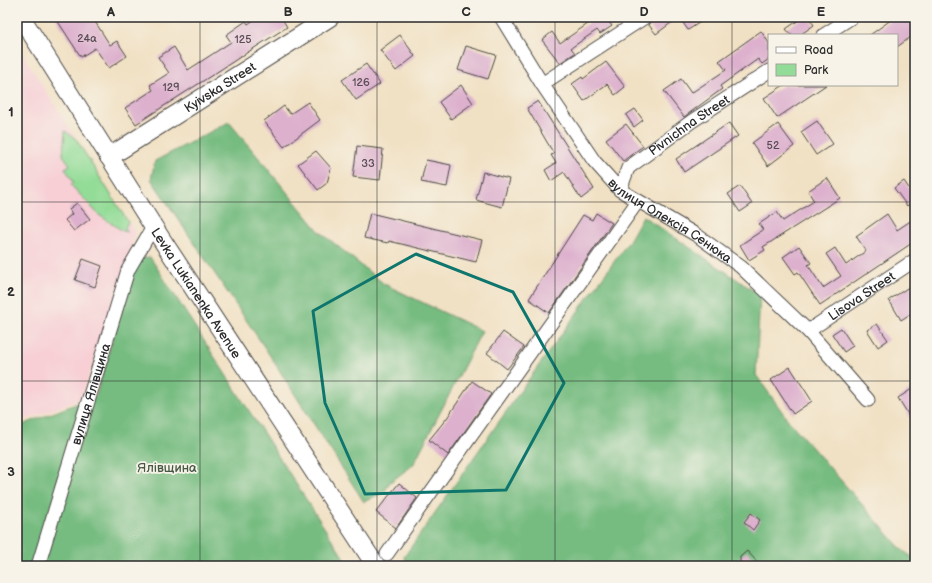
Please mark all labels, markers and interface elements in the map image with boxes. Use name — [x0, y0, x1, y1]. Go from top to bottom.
text: A — [106, 4, 115, 20]
text: B — [283, 4, 293, 20]
text: C — [461, 4, 471, 20]
text: D — [639, 4, 649, 20]
text: E — [817, 4, 826, 20]
house number: 24а — [77, 32, 97, 45]
house number: 125 — [234, 33, 252, 46]
legend — [768, 34, 898, 86]
text: Road — [804, 43, 833, 58]
street label: Kyivska Street — [181, 59, 259, 116]
text: Park — [804, 63, 828, 78]
house number: 126 — [352, 76, 370, 89]
house number: 129 — [162, 81, 180, 94]
street label: Pivnichna Street — [646, 92, 733, 159]
text: 1 — [8, 104, 14, 120]
house number: 52 — [767, 139, 780, 152]
house number: 33 — [361, 157, 375, 170]
street label: вулиця Олексія Сенюка — [604, 175, 735, 267]
street label: Levka Lukianenka Avenue — [147, 225, 245, 362]
street label: Lisova Street — [825, 269, 898, 324]
text: 2 — [7, 284, 15, 300]
street label: вулиця Ялівщина — [68, 341, 114, 447]
park label: Ялівщина — [137, 460, 197, 476]
text: 3 — [7, 464, 15, 480]

